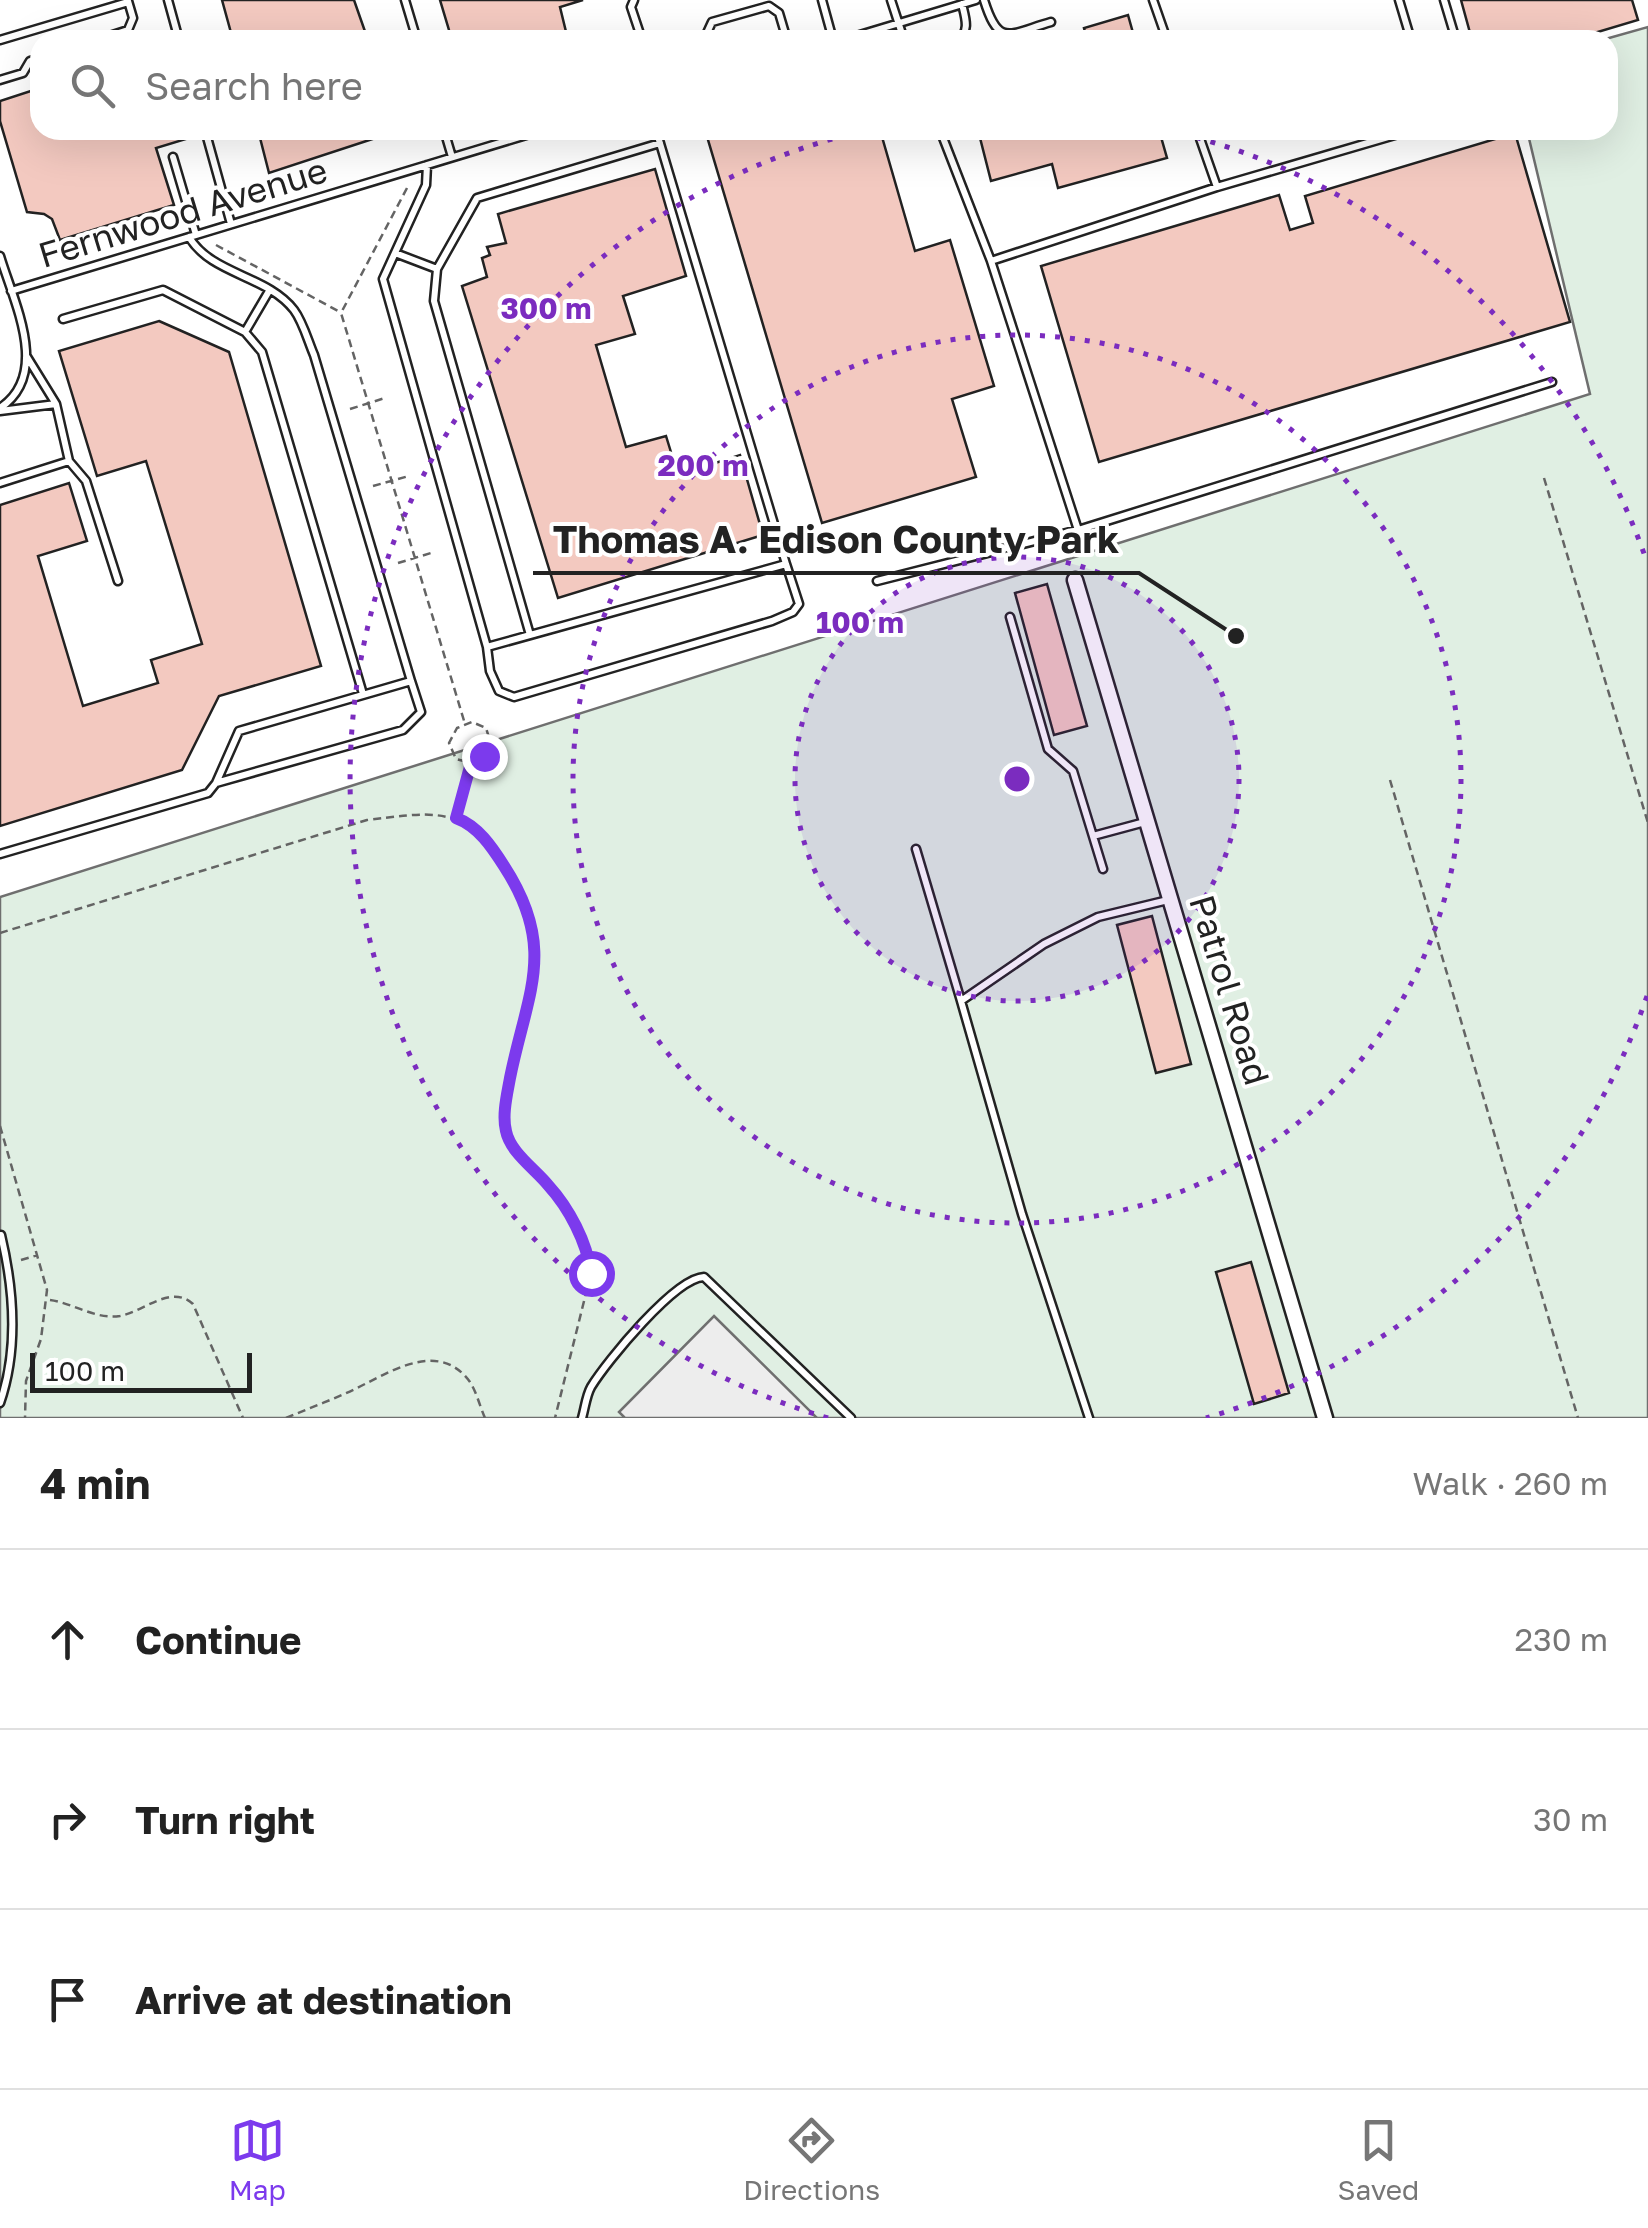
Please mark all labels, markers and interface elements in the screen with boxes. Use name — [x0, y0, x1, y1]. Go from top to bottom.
search box — [30, 30, 1618, 140]
icon: search — [65, 58, 120, 113]
text: Search here — [145, 63, 363, 108]
street label: Fernwood Avenue — [33, 148, 332, 276]
text: 300 m — [500, 290, 592, 326]
text: 200 m — [657, 447, 749, 483]
callout: Thomas A. Edison County Park — [533, 505, 1139, 573]
text: Thomas A. Edison County Park — [553, 516, 1119, 562]
text: 100 m — [816, 604, 904, 640]
route end — [462, 734, 508, 780]
centre of rings — [999, 761, 1035, 797]
street label: Patrol Road — [1181, 890, 1279, 1090]
route start — [569, 1251, 615, 1297]
scale bar — [30, 1348, 252, 1392]
text: 100 m — [45, 1354, 125, 1387]
text: 4 min — [40, 1458, 150, 1508]
text: Walk · 260 m — [1412, 1464, 1608, 1502]
icon: ahead — [40, 1612, 95, 1667]
text: Continue — [135, 1617, 301, 1662]
text: 230 m — [1515, 1620, 1608, 1658]
icon: right — [40, 1792, 95, 1847]
text: Turn right — [135, 1797, 315, 1842]
text: 30 m — [1533, 1800, 1608, 1838]
icon: arrive — [40, 1972, 95, 2027]
text: Arrive at destination — [135, 1977, 512, 2022]
tab: Map — [229, 2113, 286, 2206]
tab: Directions — [743, 2113, 880, 2206]
tab: Saved — [1337, 2113, 1419, 2206]

